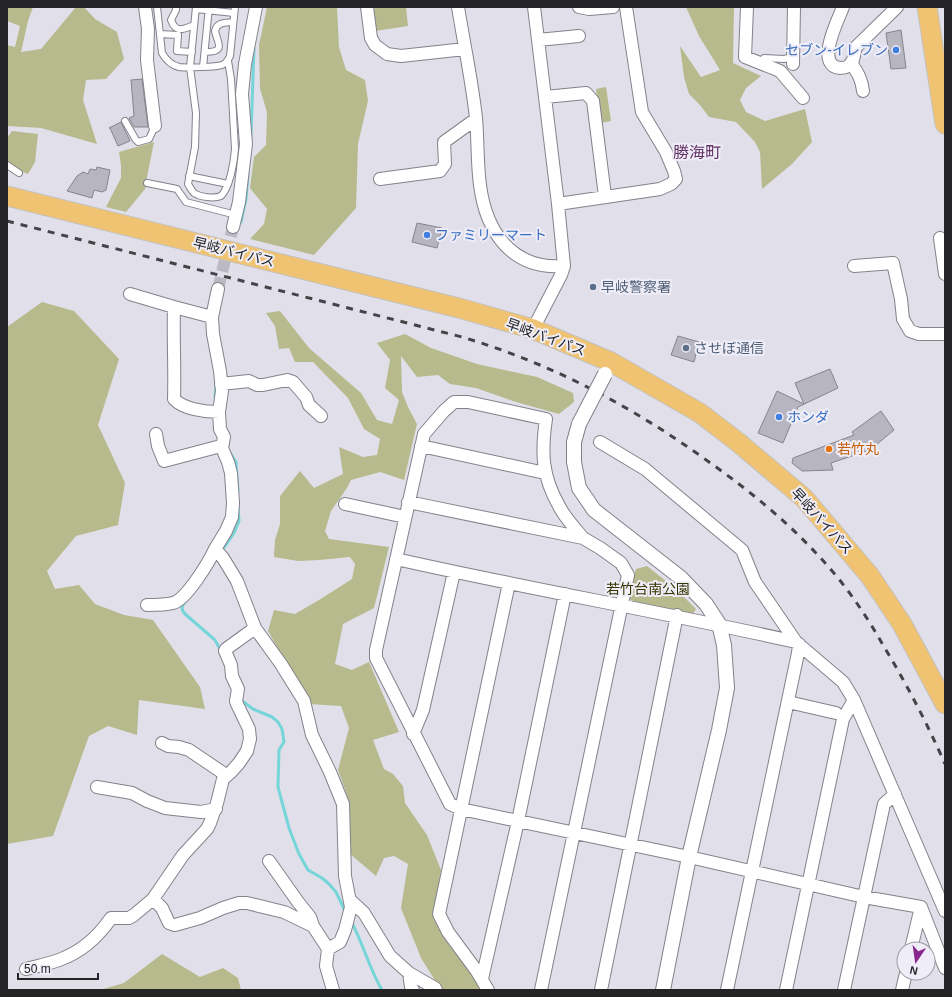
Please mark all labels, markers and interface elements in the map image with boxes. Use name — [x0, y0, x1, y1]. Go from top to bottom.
place label: セブン-イレブン — [785, 42, 888, 58]
marker: セブン-イレブン — [891, 45, 901, 55]
district label: 勝海町 — [673, 144, 721, 161]
place label: ファミリーマート — [435, 227, 547, 243]
marker: ファミリーマート — [422, 230, 432, 240]
street label: 早岐バイパス — [191, 234, 277, 270]
place label: 早岐警察署 — [601, 279, 671, 295]
marker: 早岐警察署 — [588, 282, 598, 292]
street label: 早岐バイパス — [504, 315, 588, 359]
place label: させぼ通信 — [694, 340, 764, 356]
marker: させぼ通信 — [681, 343, 691, 353]
place label: ホンダ — [787, 409, 829, 425]
marker: ホンダ — [774, 412, 784, 422]
place label: 若竹丸 — [837, 441, 879, 457]
marker: 若竹丸 — [824, 444, 834, 454]
street label: 早岐バイパス — [788, 485, 856, 557]
park label: 若竹台南公園 — [606, 581, 690, 597]
north arrow — [896, 941, 936, 981]
scale bar — [18, 955, 98, 981]
text: 50 m — [24, 962, 51, 976]
text: N — [908, 964, 919, 977]

